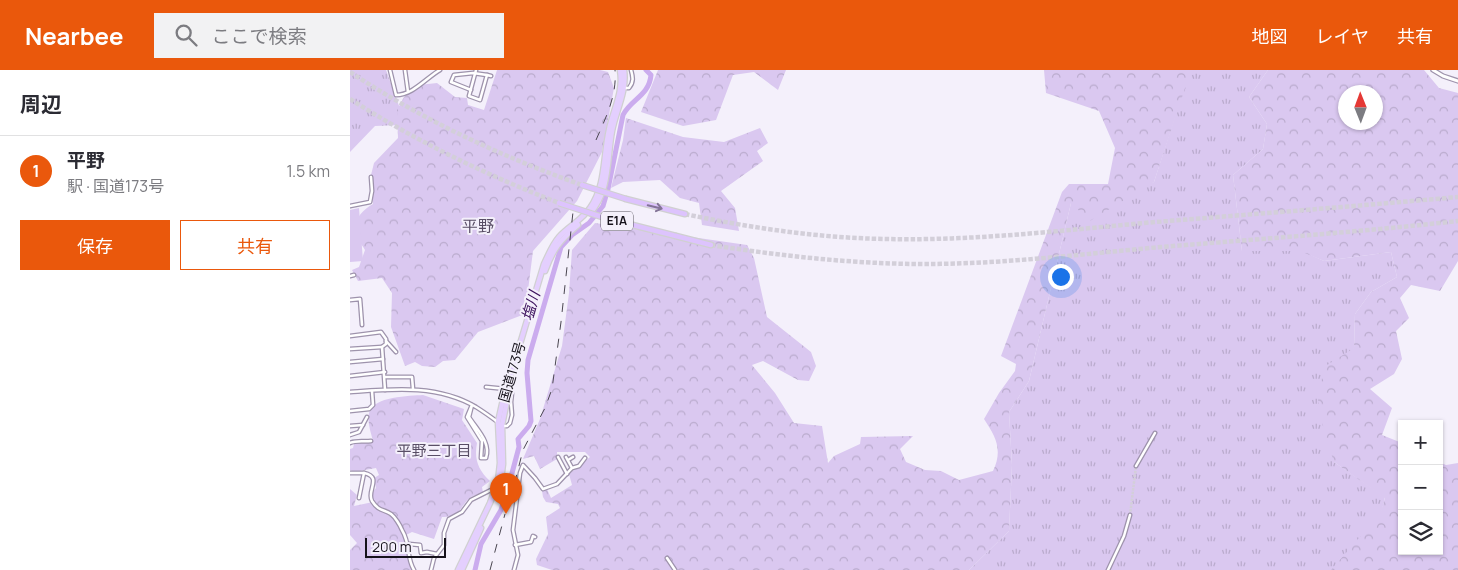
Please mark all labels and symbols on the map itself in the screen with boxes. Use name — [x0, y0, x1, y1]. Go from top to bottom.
north arrow — [1338, 85, 1383, 130]
one-way arrow — [647, 203, 663, 212]
road number: E1A — [601, 212, 633, 230]
district label: 平野 — [462, 215, 494, 237]
your location — [1048, 264, 1074, 290]
water label: 塩川 — [516, 287, 545, 323]
street label: 国道173号 — [494, 339, 529, 404]
district label: 平野三丁目 — [396, 440, 472, 461]
pin: 1 — [490, 473, 522, 514]
scale bar — [365, 535, 446, 558]

